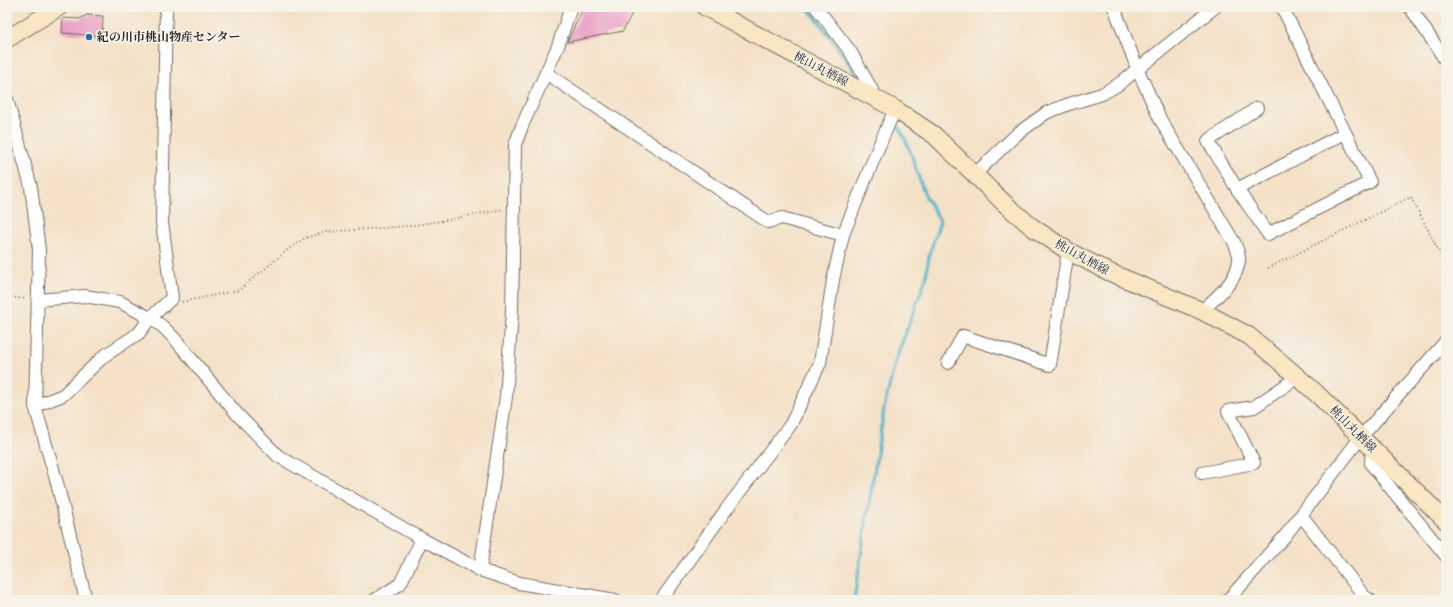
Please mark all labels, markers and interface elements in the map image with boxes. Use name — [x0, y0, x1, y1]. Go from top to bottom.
place label: 紀の川市桃山物産センター — [97, 29, 241, 47]
marker: 紀の川市桃山物産センター — [84, 32, 94, 42]
street label: 桃山丸栖線 — [790, 48, 851, 92]
street label: 桃山丸栖線 — [1051, 235, 1112, 280]
street label: 桃山丸栖線 — [1325, 402, 1380, 457]

